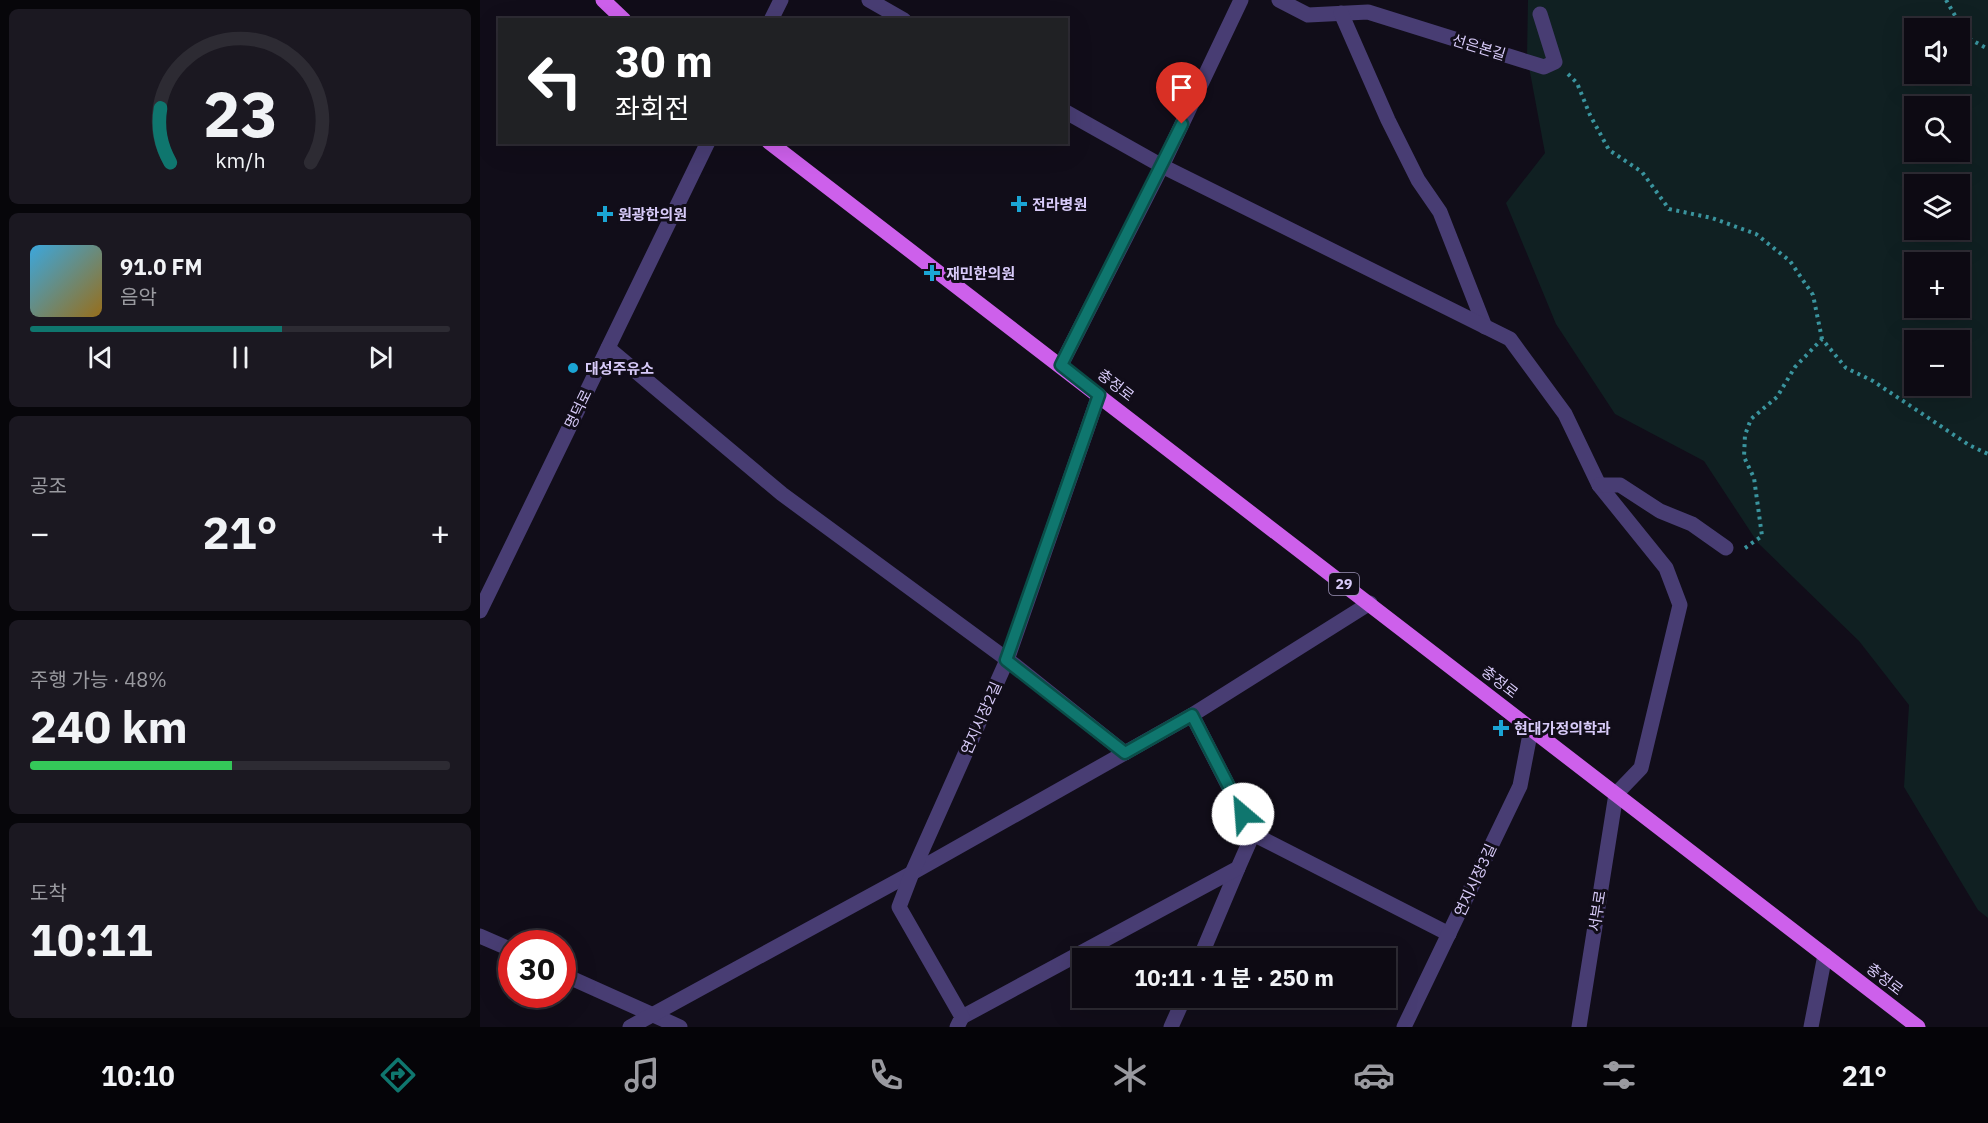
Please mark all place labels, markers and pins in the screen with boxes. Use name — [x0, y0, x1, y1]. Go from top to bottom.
pin — [1156, 62, 1207, 124]
marker: 전라병원 — [1010, 195, 1028, 213]
place label: 전라병원 — [1032, 195, 1087, 214]
marker: 원광한의원 — [596, 205, 614, 223]
place label: 원광한의원 — [618, 205, 687, 224]
marker: 재민한의원 — [923, 264, 941, 282]
place label: 재민한의원 — [946, 264, 1015, 283]
place label: 대성주유소 — [585, 359, 654, 378]
marker: 대성주유소 — [566, 361, 580, 375]
marker: 현대가정의학과 — [1492, 719, 1510, 737]
place label: 현대가정의학과 — [1514, 719, 1611, 738]

